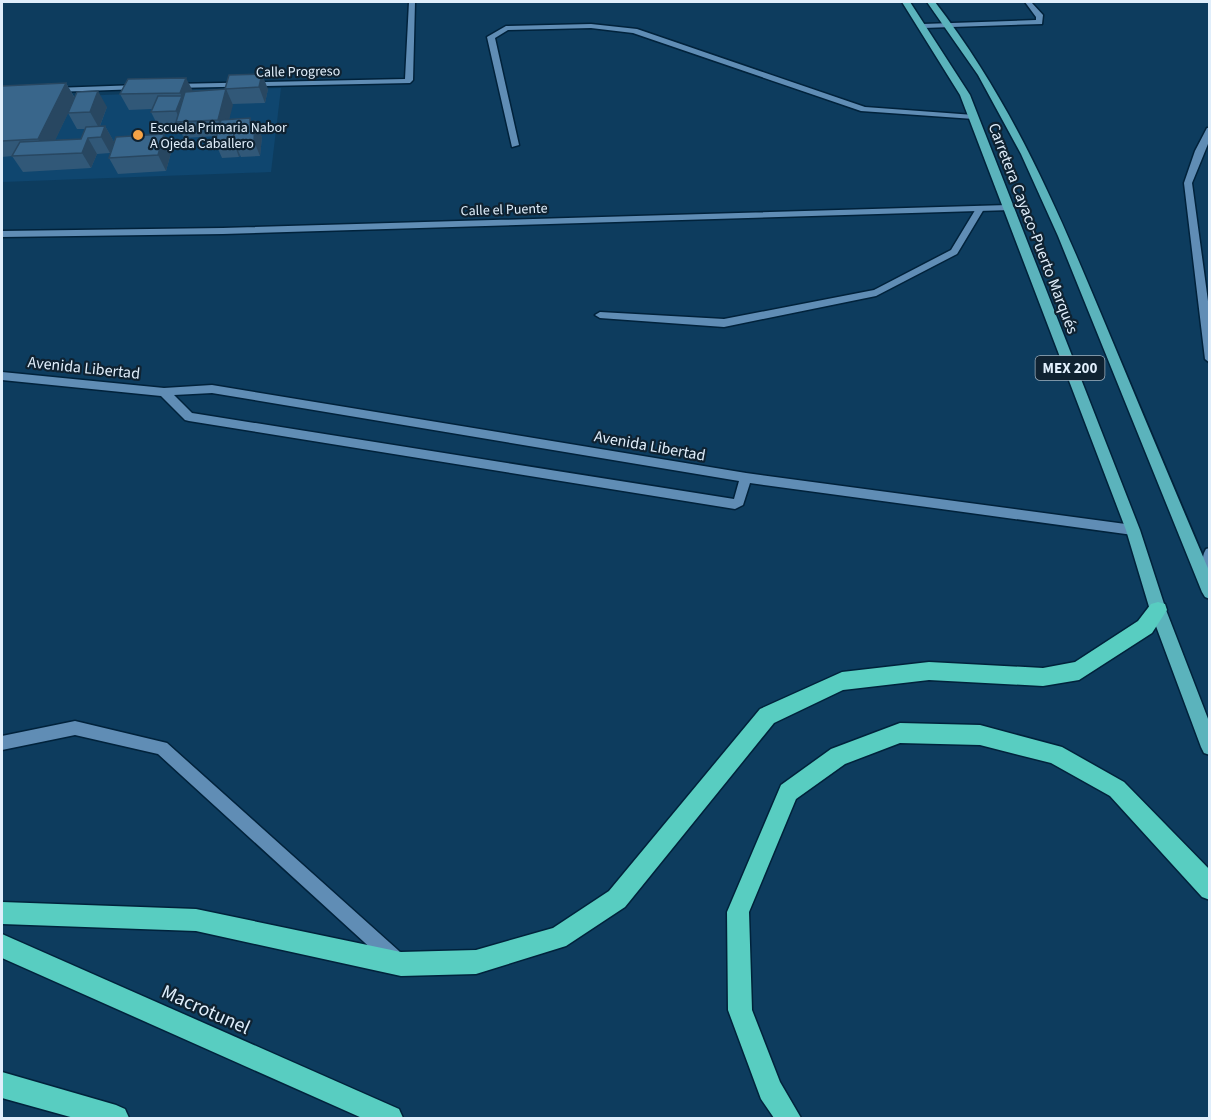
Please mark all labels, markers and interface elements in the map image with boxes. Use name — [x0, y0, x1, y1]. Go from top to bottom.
street label: Calle Progreso — [256, 61, 340, 83]
place label: Escuela Primaria Nabor A Ojeda Caballero — [150, 118, 287, 154]
street label: Carretera Cayaco-Puerto Marqués — [983, 120, 1084, 337]
marker: Escuela Primaria Nabor A Ojeda Caballero — [131, 128, 145, 142]
street label: Calle el Puente — [460, 198, 548, 222]
street label: Avenida Libertad — [27, 351, 141, 385]
road number: MEX 200 — [1036, 356, 1104, 380]
street label: Avenida Libertad — [592, 425, 707, 467]
street label: Macrotunel — [157, 978, 254, 1042]

